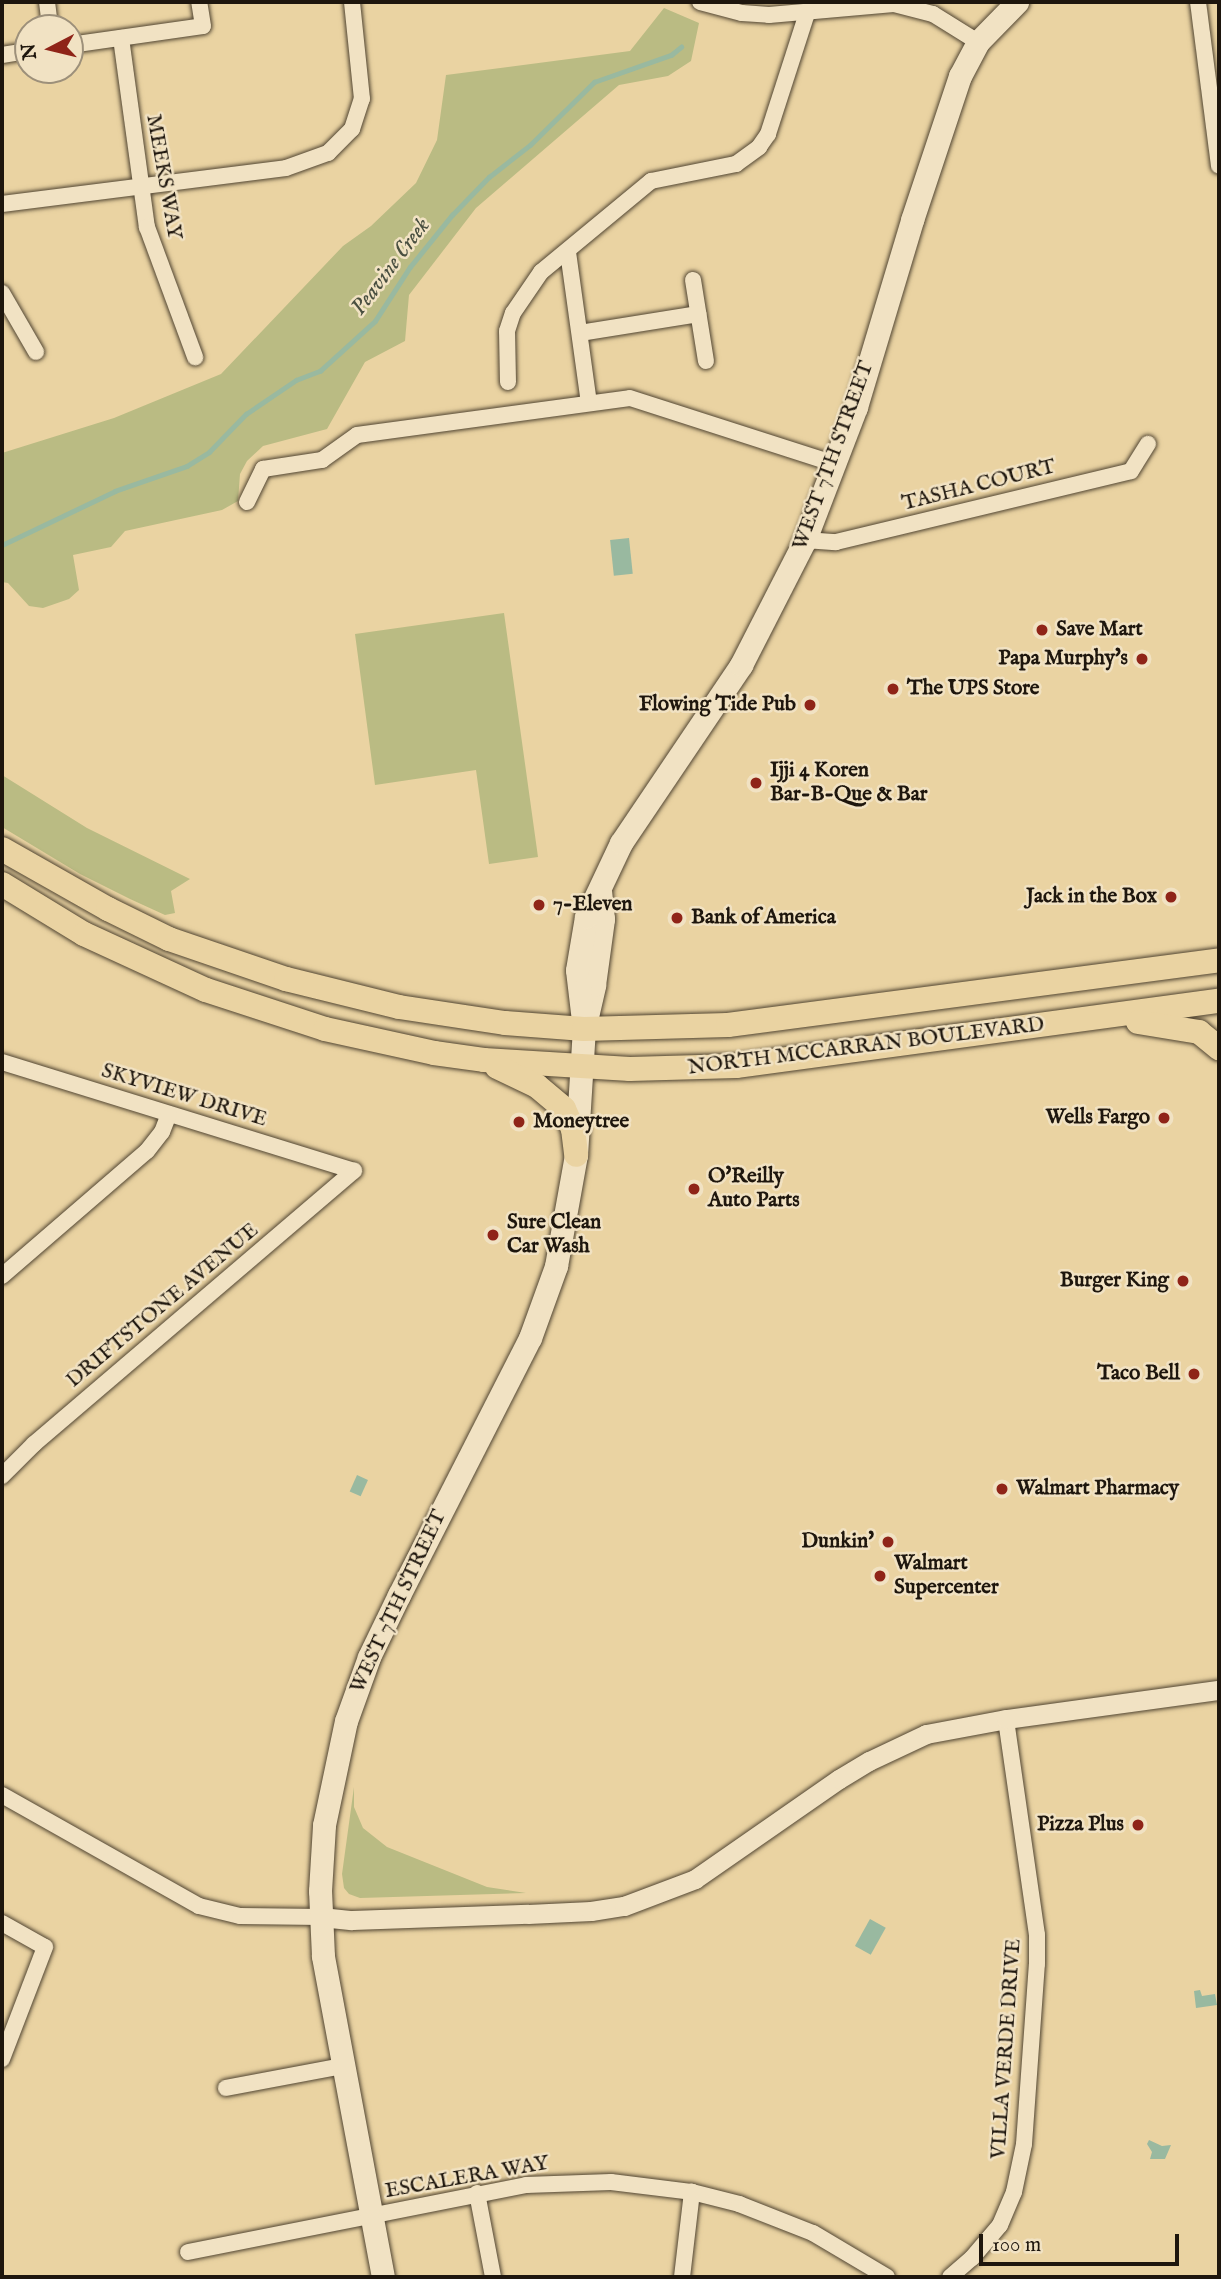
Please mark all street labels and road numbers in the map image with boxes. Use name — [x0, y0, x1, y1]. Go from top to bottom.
street label: MEEKS WAY — [140, 112, 186, 242]
street label: WEST 7TH STREET — [788, 358, 880, 554]
street label: TASHA COURT — [900, 455, 1058, 517]
street label: NORTH MCCARRAN BOULEVARD — [686, 1013, 1046, 1081]
street label: SKYVIEW DRIVE — [98, 1059, 270, 1133]
street label: DRIFTSTONE AVENUE — [62, 1218, 264, 1394]
street label: WEST 7TH STREET — [345, 1506, 453, 1698]
street label: VILLA VERDE DRIVE — [987, 1938, 1027, 2160]
street label: ESCALERA WAY — [383, 2151, 551, 2205]

